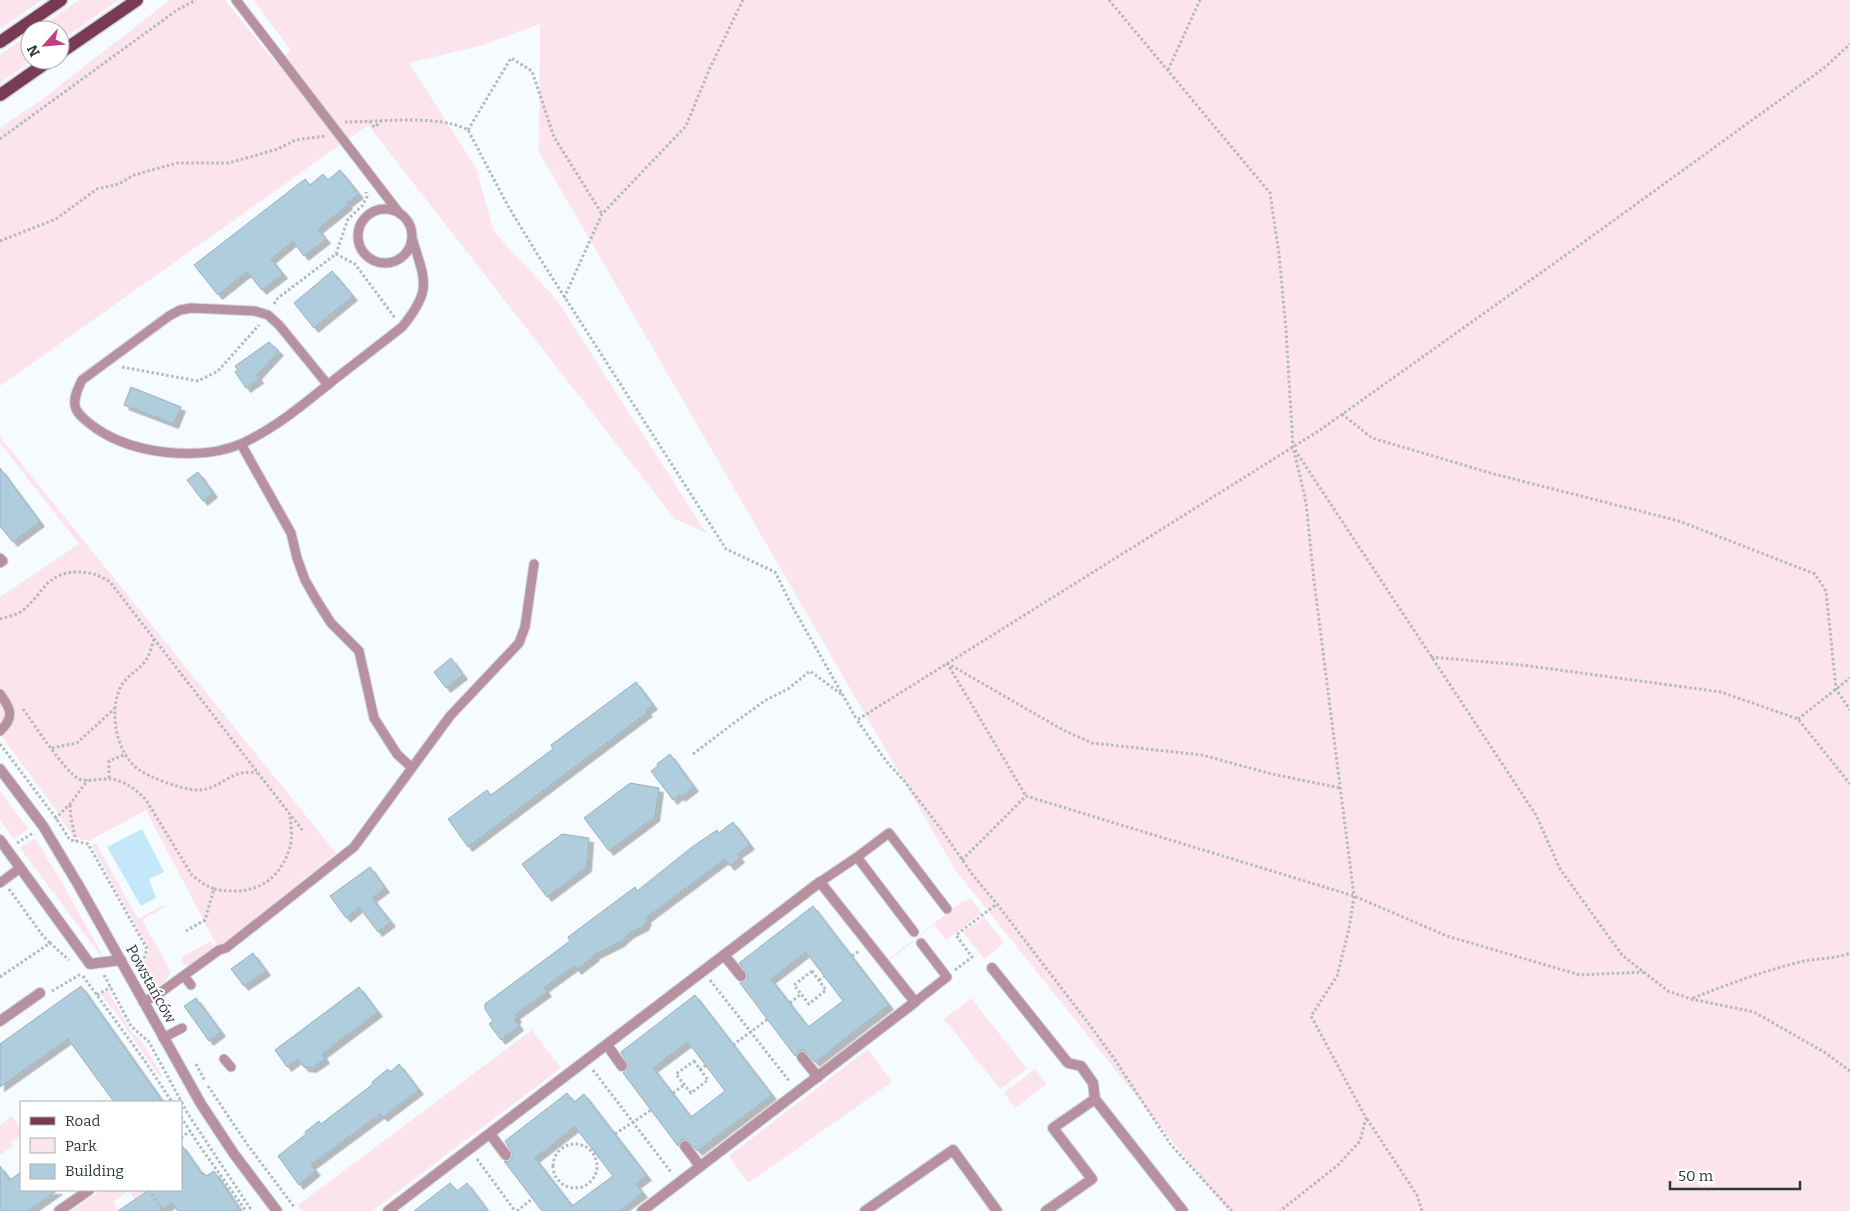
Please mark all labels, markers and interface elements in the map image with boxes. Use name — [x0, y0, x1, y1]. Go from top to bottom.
north arrow — [20, 20, 70, 70]
text: N — [24, 42, 44, 59]
street label: Powstańców — [122, 942, 180, 1027]
legend — [20, 1101, 182, 1191]
text: Road — [65, 1112, 100, 1130]
text: Park — [65, 1137, 97, 1155]
scale bar — [1670, 1158, 1800, 1190]
text: Building — [65, 1162, 124, 1180]
text: 50 m — [1678, 1167, 1714, 1185]

